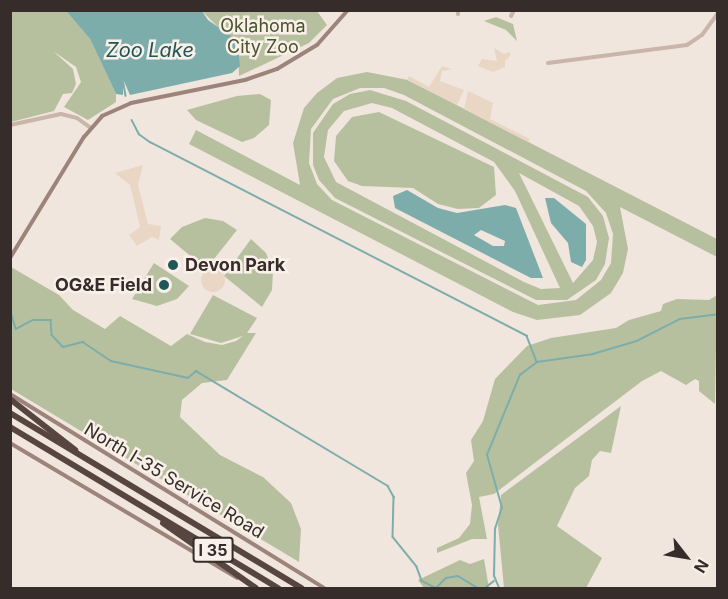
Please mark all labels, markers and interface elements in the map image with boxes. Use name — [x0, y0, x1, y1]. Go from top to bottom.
park label: Oklahoma City Zoo — [220, 16, 306, 58]
water label: Zoo Lake — [106, 38, 194, 62]
place label: Devon Park — [185, 254, 285, 276]
marker: Devon Park — [166, 258, 180, 272]
place label: OG&E Field — [55, 274, 152, 296]
marker: OG&E Field — [157, 278, 171, 292]
street label: North I-35 Service Road — [80, 419, 268, 543]
north arrow — [656, 527, 716, 587]
road number: I 35 — [192, 537, 234, 563]
text: N — [690, 556, 713, 577]

